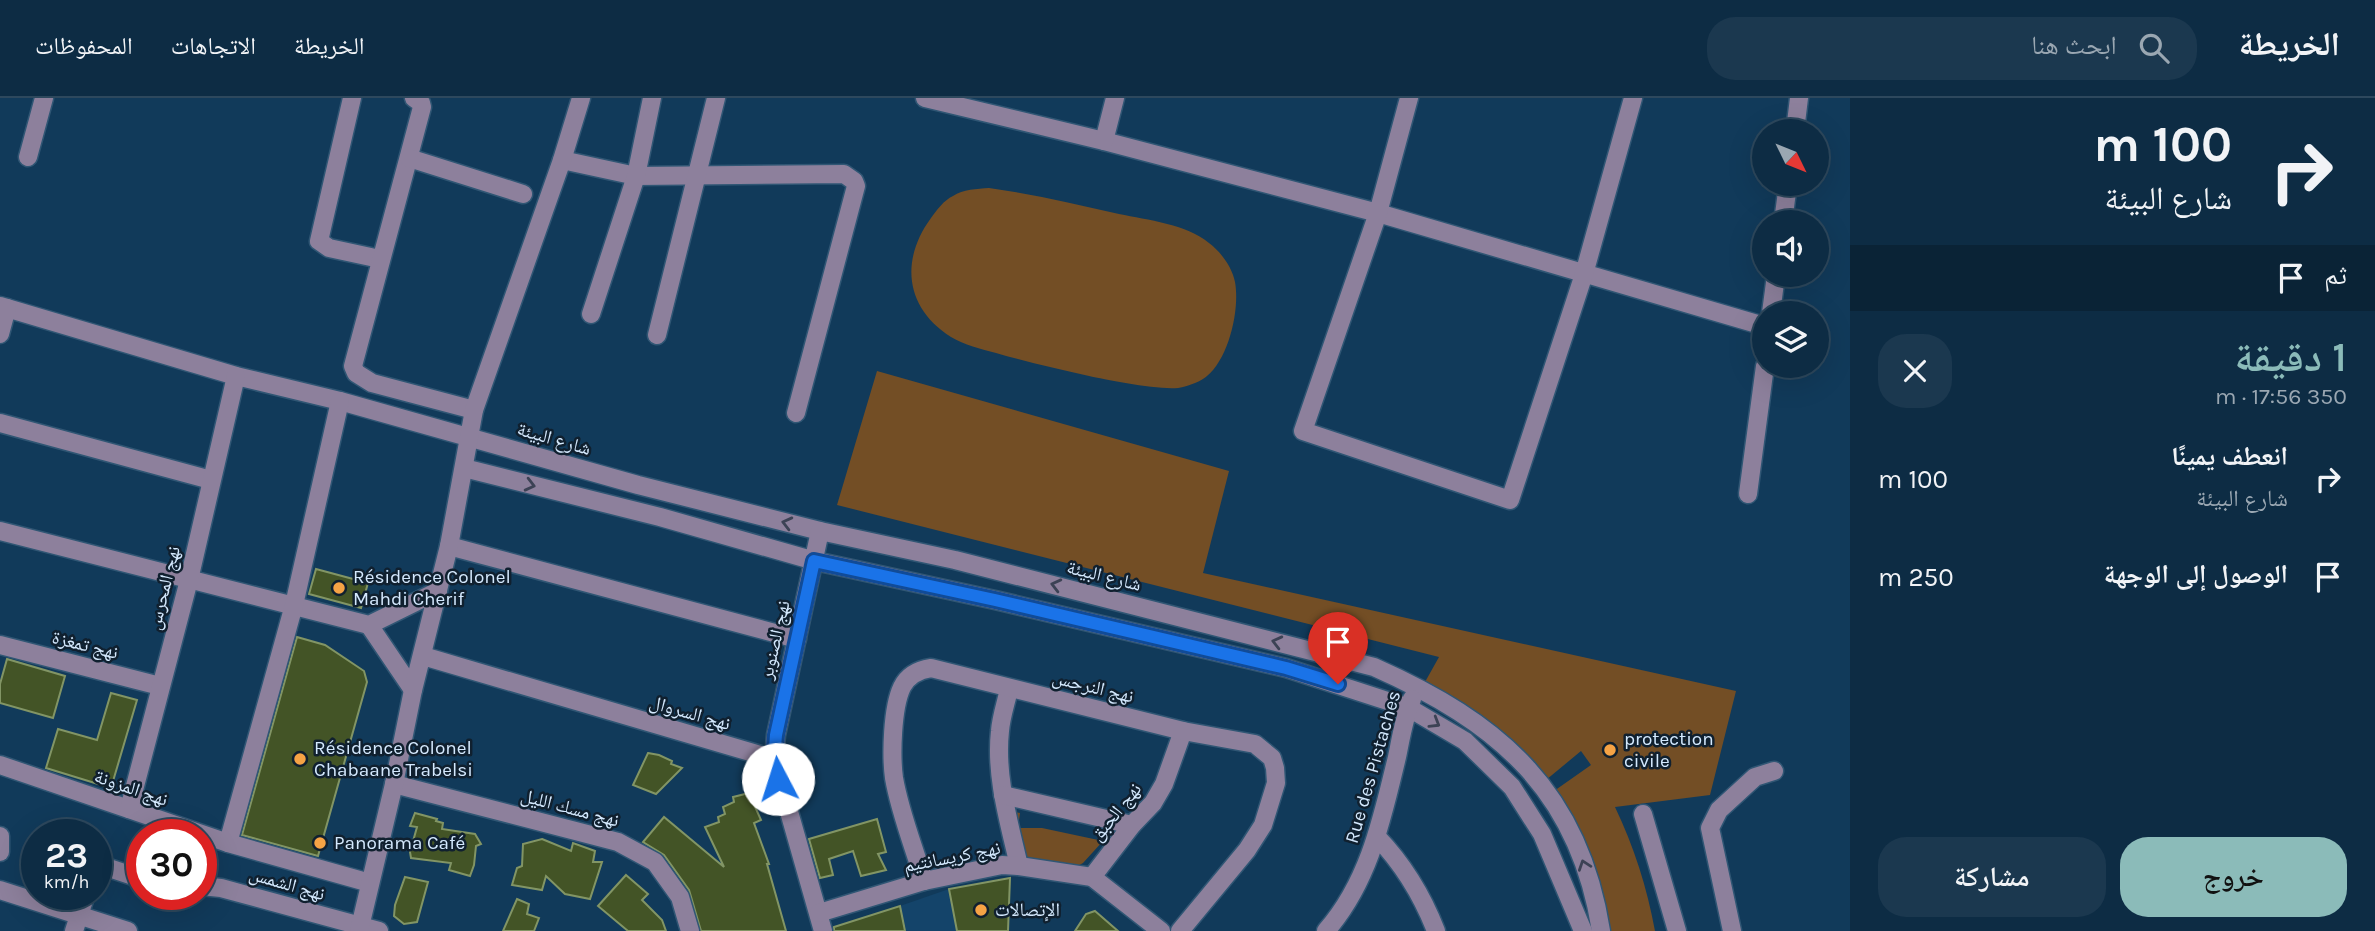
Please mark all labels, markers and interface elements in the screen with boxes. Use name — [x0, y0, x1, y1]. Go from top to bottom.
search box — [1707, 17, 2197, 80]
text: الخريطة — [2239, 25, 2340, 63]
icon: search — [2135, 29, 2173, 67]
text: ابحث هنا — [2031, 30, 2117, 61]
text: المحفوظات — [35, 32, 133, 60]
text: الاتجاهات — [171, 32, 256, 60]
text: الخريطة — [294, 32, 365, 60]
text: 100 m — [2094, 116, 2232, 173]
north arrow — [1752, 119, 1829, 196]
map controls — [1752, 119, 1829, 378]
icon: right — [2256, 126, 2347, 217]
text: شارع البيئة — [2104, 180, 2232, 217]
button: sound — [1752, 210, 1829, 287]
icon: arrive — [2272, 259, 2310, 297]
text: ثم — [2324, 260, 2347, 291]
button: layers — [1752, 301, 1829, 378]
text: 1 دقيقة — [2235, 332, 2347, 382]
button: close — [1878, 334, 1952, 408]
text: 350 m · 17:56 — [2215, 383, 2347, 410]
street label: شارع البيئة — [515, 418, 593, 460]
text: انعطف يمينًا — [2171, 441, 2288, 472]
icon: right — [2309, 460, 2347, 498]
text: 100 m — [1878, 464, 1948, 495]
one-way arrow — [524, 477, 536, 491]
text: شارع البيئة — [2196, 485, 2288, 512]
one-way arrow — [781, 517, 793, 531]
street label: نهج المحرس — [143, 544, 186, 632]
street label: شارع البيئة — [1065, 556, 1143, 596]
icon: arrive — [2309, 558, 2347, 596]
text: الوصول إلى الوجهة — [2104, 559, 2288, 590]
text: 250 m — [1878, 562, 1954, 593]
place label: Résidence Colonel Mahdi Cherif — [353, 566, 511, 610]
one-way arrow — [1050, 579, 1062, 593]
marker: Résidence Colonel Mahdi Cherif — [331, 580, 347, 596]
street label: نهج الصنوبر — [755, 598, 796, 683]
pin — [1308, 612, 1368, 684]
icon: arrive — [1319, 623, 1357, 661]
street label: نهج تمغزة — [49, 626, 120, 665]
one-way arrow — [1271, 636, 1283, 650]
street label: نهج النرجس — [1050, 666, 1136, 709]
street label: Rue des Pistaches — [1341, 688, 1405, 846]
street label: نهج السروال — [647, 691, 733, 736]
one-way arrow — [1428, 715, 1441, 728]
place label: protection civile — [1624, 728, 1714, 772]
place label: Résidence Colonel Chabaane Trabelsi — [314, 737, 473, 781]
position arrow — [741, 742, 815, 816]
marker: protection civile — [1602, 742, 1618, 758]
marker: Résidence Colonel Chabaane Trabelsi — [292, 751, 308, 767]
street label: نهج المزونة — [91, 765, 171, 812]
street label: نهج الحبق — [1086, 778, 1147, 846]
street label: نهج مسك الليل — [518, 784, 621, 833]
speed limit sign: 30 — [126, 819, 217, 910]
place label: Panorama Café — [334, 832, 465, 854]
text: 23 — [45, 835, 88, 876]
marker: Panorama Café — [312, 835, 328, 851]
street label: نهج كريسانتيم — [902, 837, 1002, 878]
button: مشاركة — [1878, 837, 2106, 917]
button: خروج — [2120, 837, 2347, 917]
one-way arrow — [1578, 860, 1592, 872]
street label: نهج الشمس — [246, 863, 327, 906]
text: km/h — [44, 871, 89, 893]
place label: الإتصالات — [995, 899, 1060, 922]
marker: الإتصالات — [973, 902, 989, 918]

